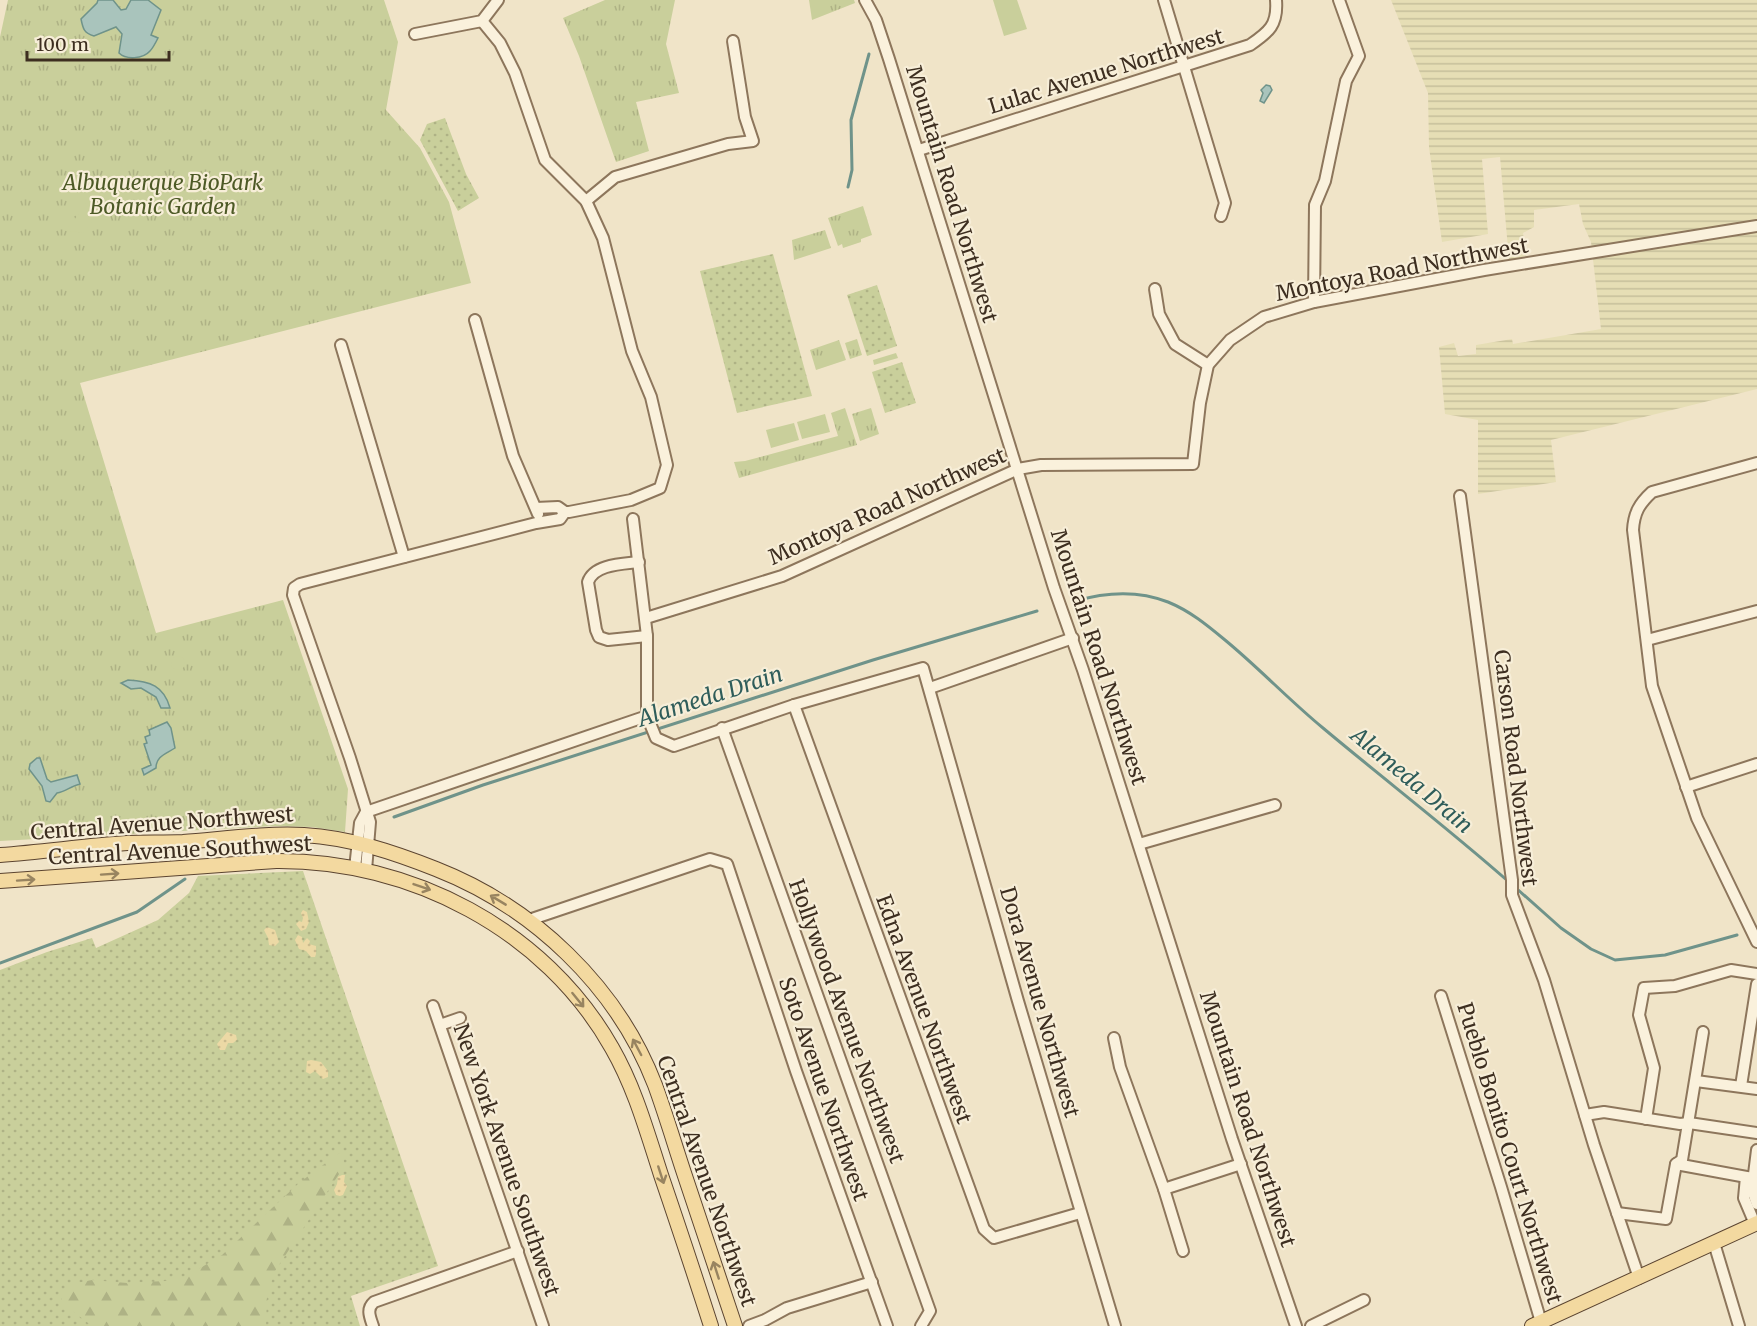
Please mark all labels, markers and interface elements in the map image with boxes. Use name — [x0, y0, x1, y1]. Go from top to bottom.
street label: Lulac Avenue Northwest — [985, 22, 1227, 120]
scale bar — [27, 24, 170, 62]
text: 100 m — [36, 33, 89, 56]
street label: Mountain Road Northwest — [900, 62, 1004, 326]
park label: Albuquerque BioPark Botanic Garden — [61, 169, 264, 220]
street label: Montoya Road Northwest — [1273, 231, 1531, 307]
street label: Montoya Road Northwest — [764, 441, 1010, 571]
street label: Mountain Road Northwest — [1045, 526, 1153, 788]
street label: Carson Road Northwest — [1488, 648, 1544, 888]
water label: Alameda Drain — [632, 659, 786, 733]
water label: Alameda Drain — [1344, 720, 1479, 839]
street label: Central Avenue Northwest — [30, 800, 294, 846]
street label: Central Avenue Southwest — [48, 830, 312, 870]
one-way arrow — [100, 868, 120, 879]
one-way arrow — [16, 874, 35, 885]
street label: Hollywood Avenue Northwest — [783, 875, 911, 1167]
one-way arrow — [412, 883, 431, 894]
street label: Dora Avenue Northwest — [994, 883, 1086, 1121]
street label: Edna Avenue Northwest — [870, 891, 978, 1127]
one-way arrow — [490, 894, 507, 906]
street label: Soto Avenue Northwest — [773, 973, 875, 1205]
street label: Mountain Road Northwest — [1194, 988, 1302, 1250]
one-way arrow — [571, 992, 585, 1007]
street label: Pueblo Bonito Court Northwest — [1451, 999, 1569, 1307]
street label: New York Avenue Southwest — [448, 1020, 566, 1300]
one-way arrow — [631, 1039, 642, 1057]
street label: Central Avenue Northwest — [651, 1052, 763, 1310]
one-way arrow — [657, 1165, 668, 1184]
one-way arrow — [710, 1261, 721, 1280]

